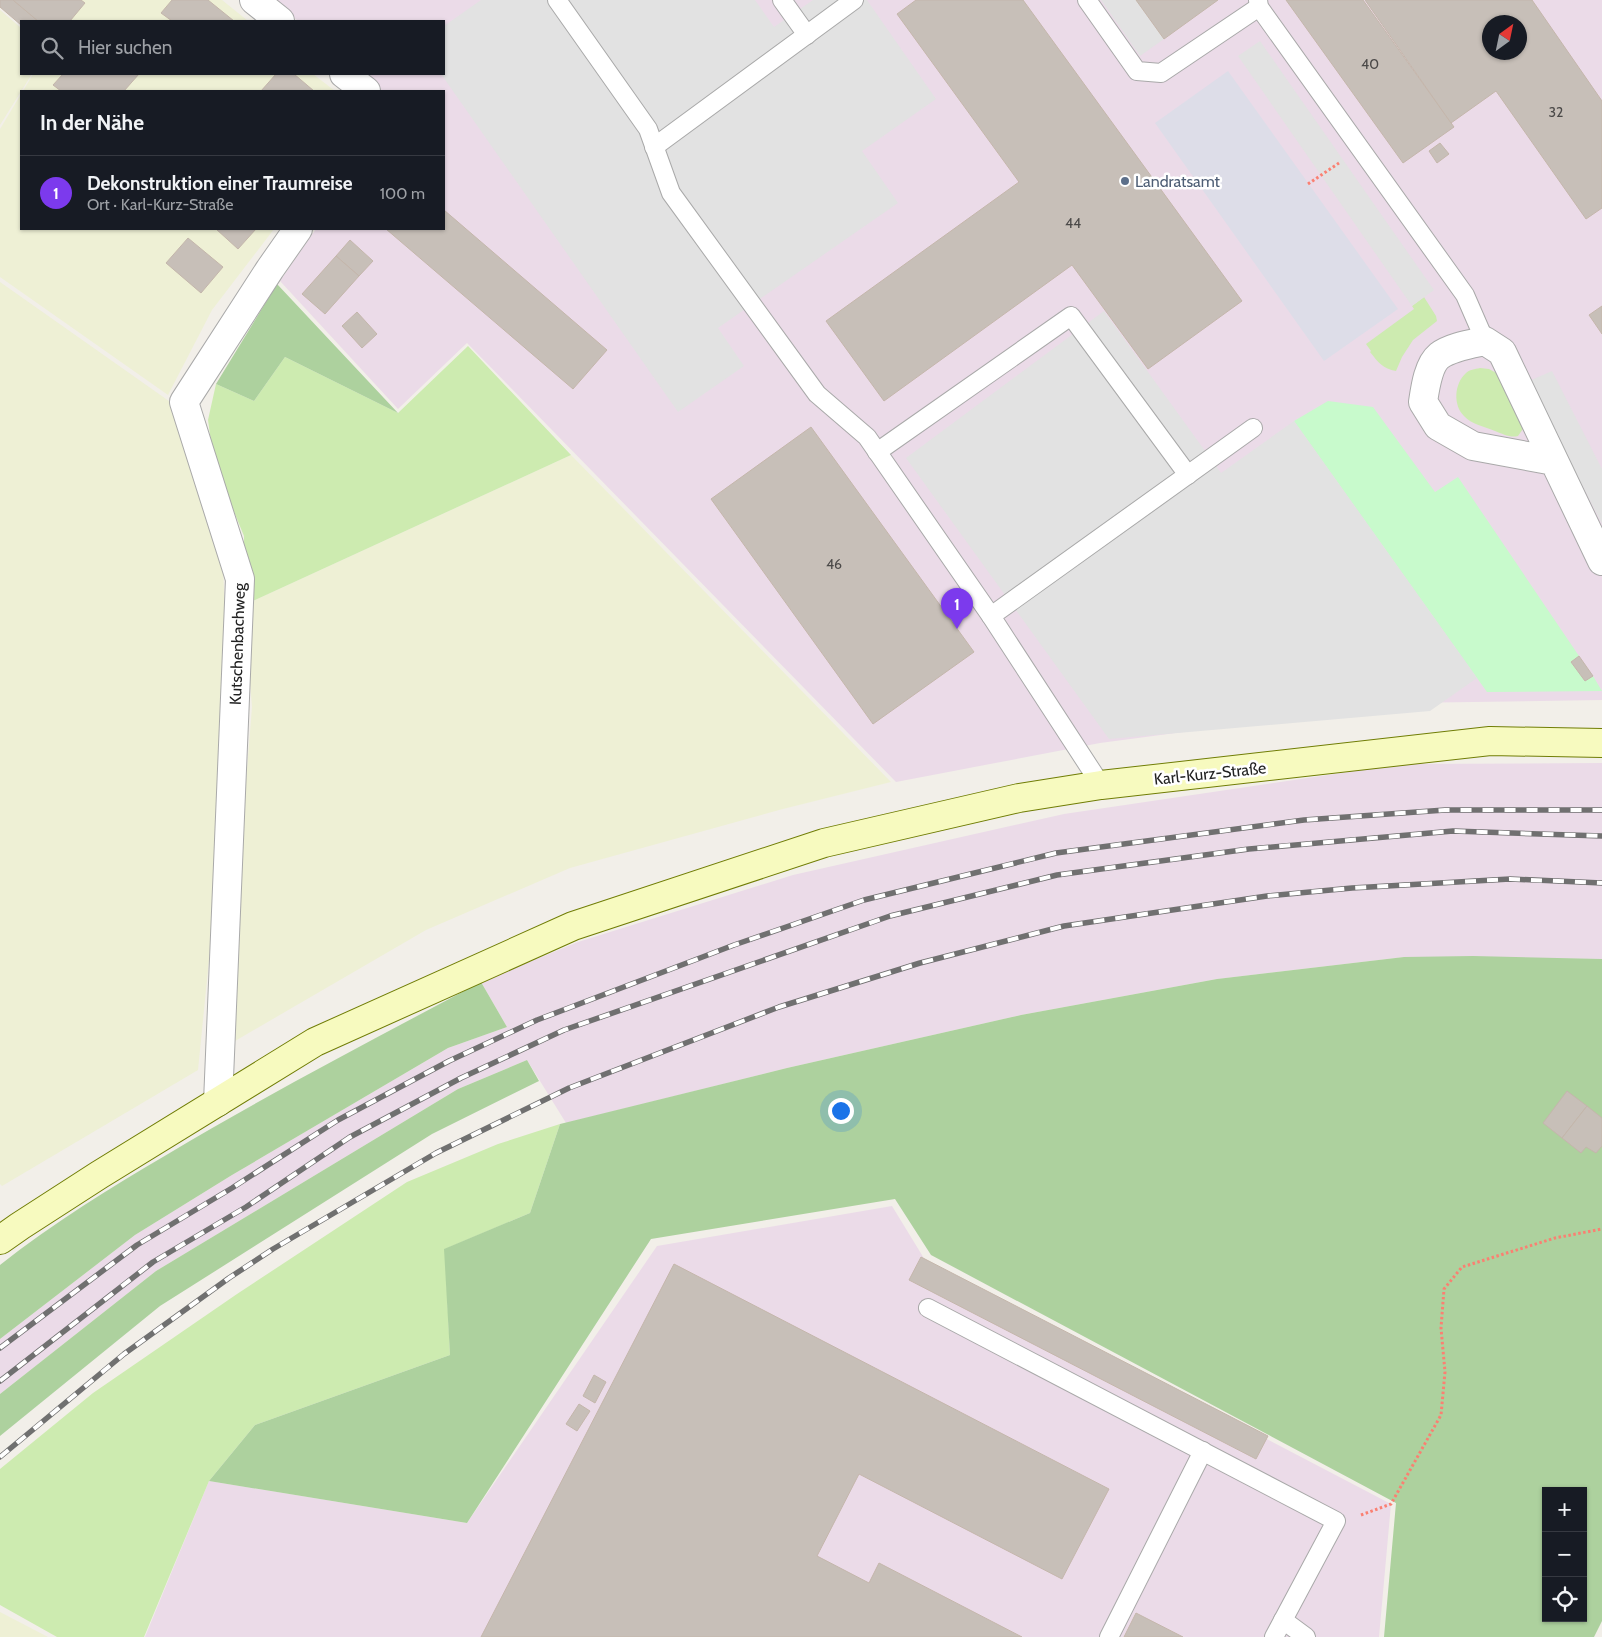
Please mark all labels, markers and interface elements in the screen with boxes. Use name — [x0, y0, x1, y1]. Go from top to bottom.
north arrow — [1482, 15, 1527, 60]
search box — [20, 20, 445, 75]
icon: search — [38, 34, 66, 62]
text: Hier suchen — [78, 36, 172, 59]
house number: 40 — [1361, 55, 1379, 73]
house number: 32 — [1549, 103, 1563, 121]
text: In der Nähe — [40, 110, 144, 135]
text: Dekonstruktion einer Traumreise — [87, 172, 353, 195]
place label: Landratsamt — [1135, 172, 1221, 191]
marker: Landratsamt — [1119, 175, 1131, 187]
text: 1 — [53, 184, 59, 203]
text: 100 m — [380, 184, 425, 203]
text: Ort · Karl-Kurz-Straße — [87, 195, 233, 214]
house number: 44 — [1065, 214, 1081, 232]
house number: 46 — [826, 555, 842, 573]
street label: Kutschenbachweg — [226, 582, 249, 705]
pin: 1 — [941, 588, 973, 629]
street label: Karl-Kurz-Straße — [1153, 758, 1267, 789]
your location — [828, 1098, 854, 1124]
map controls — [1542, 1487, 1587, 1622]
button: + — [1542, 1487, 1587, 1532]
button: − — [1542, 1532, 1587, 1577]
button: locate — [1542, 1577, 1587, 1622]

